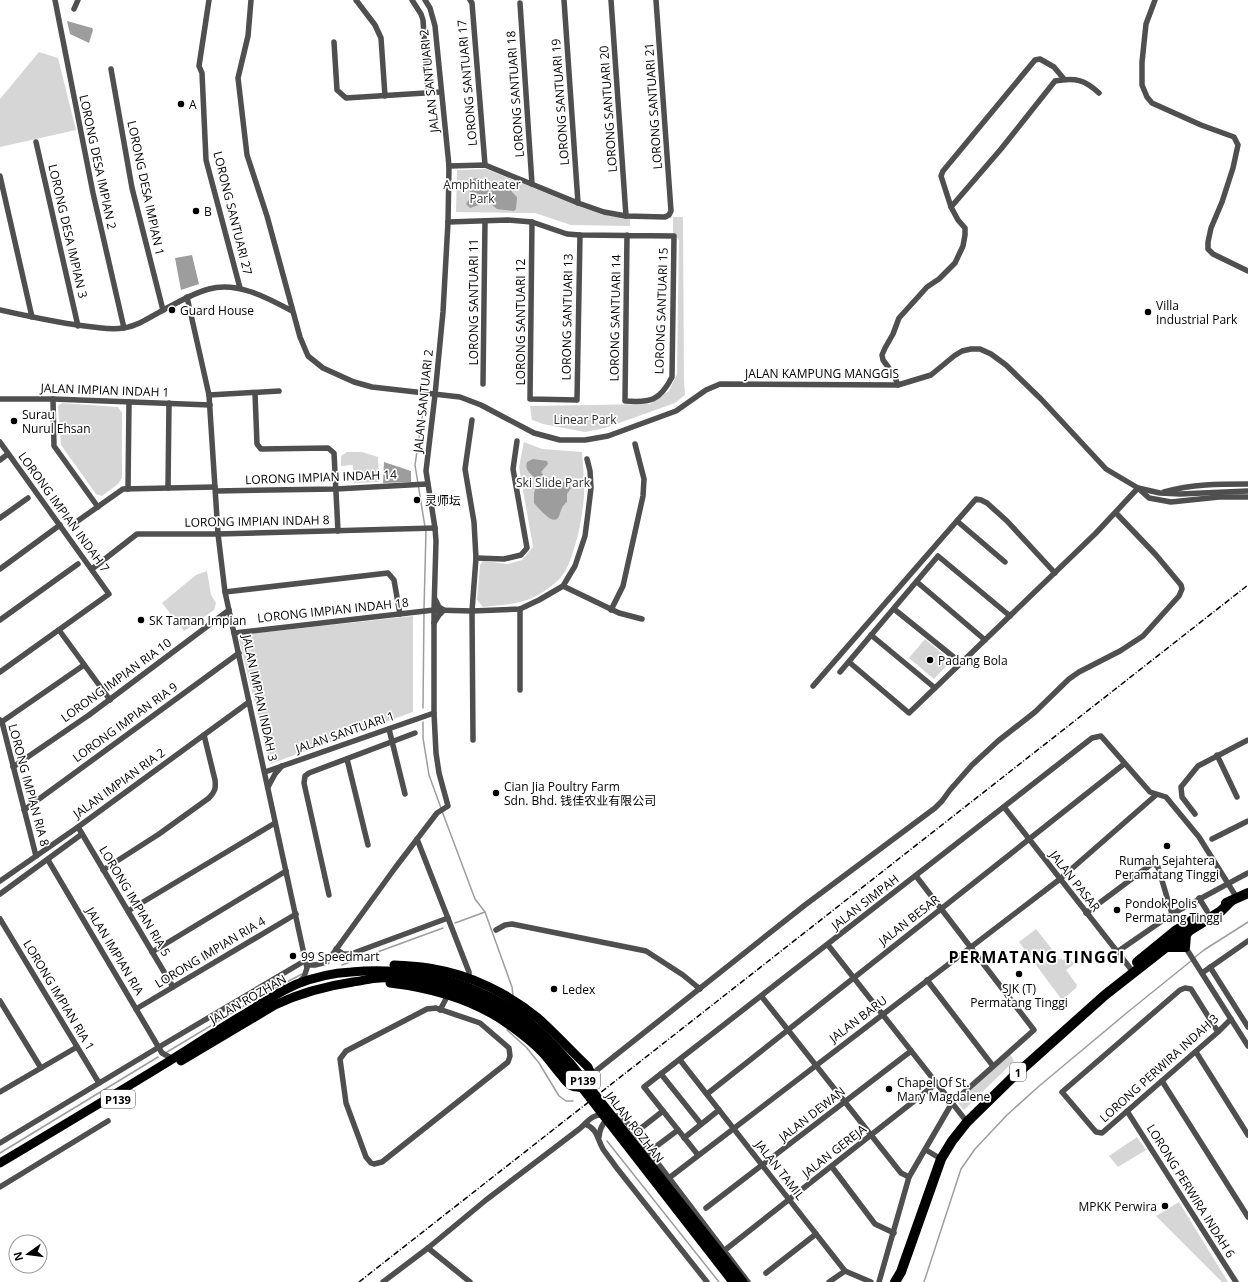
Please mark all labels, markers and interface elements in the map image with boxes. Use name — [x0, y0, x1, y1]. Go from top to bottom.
street label: LORONG SANTUARI 17 — [453, 19, 481, 147]
street label: JALAN SANTUARI 2 — [415, 28, 443, 134]
street label: LORONG SANTUARI 18 — [502, 30, 528, 158]
street label: LORONG SANTUARI 19 — [547, 38, 573, 166]
street label: LORONG SANTUARI 21 — [640, 42, 666, 170]
street label: LORONG SANTUARI 20 — [595, 45, 621, 173]
street label: LORONG DESA IMPIAN 2 — [75, 93, 121, 231]
place label: A — [189, 96, 197, 113]
marker: A — [176, 99, 186, 109]
street label: LORONG DESA IMPIAN 1 — [123, 119, 169, 257]
street label: LORONG SANTUARI 27 — [209, 149, 257, 277]
street label: LORONG DESA IMPIAN 3 — [44, 162, 92, 300]
park label: Amphitheater Park — [443, 176, 521, 207]
place label: B — [204, 203, 212, 220]
marker: B — [191, 206, 201, 216]
street label: LORONG SANTUARI 11 — [465, 239, 482, 365]
street label: LORONG SANTUARI 15 — [650, 247, 672, 375]
street label: LORONG SANTUARI 13 — [557, 253, 577, 381]
street label: LORONG SANTUARI 14 — [605, 254, 625, 382]
street label: LORONG SANTUARI 12 — [512, 258, 529, 385]
place label: Villa Industrial Park — [1156, 297, 1238, 328]
place label: Guard House — [180, 302, 254, 319]
marker: Guard House — [167, 305, 177, 315]
marker: Villa Industrial Park — [1143, 307, 1153, 317]
street label: JALAN SANTUARI 2 — [409, 348, 437, 454]
street label: JALAN KAMPUNG MANGGIS — [744, 365, 899, 382]
street label: JALAN IMPIAN INDAH 1 — [39, 379, 170, 401]
place label: Surau Nurul Ehsan — [22, 406, 91, 437]
park label: Linear Park — [553, 411, 617, 428]
marker: Surau Nurul Ehsan — [9, 416, 19, 426]
street label: LORONG IMPIAN INDAH 7 — [14, 448, 114, 576]
street label: LORONG IMPIAN INDAH 14 — [245, 466, 397, 488]
park label: Ski Slide Park — [516, 474, 591, 491]
place label: 灵师坛 — [425, 492, 461, 509]
marker: 灵师坛 — [412, 495, 422, 505]
street label: LORONG IMPIAN INDAH 8 — [184, 511, 330, 531]
street label: LORONG IMPIAN INDAH 18 — [257, 594, 410, 626]
place label: SK Taman Impian — [149, 612, 246, 629]
marker: SK Taman Impian — [136, 615, 146, 625]
street label: JALAN IMPIAN INDAH 3 — [238, 632, 282, 763]
street label: LORONG IMPIAN RIA 10 — [57, 634, 175, 726]
place label: Padang Bola — [938, 652, 1008, 669]
marker: Padang Bola — [925, 655, 935, 665]
street label: LORONG IMPIAN RIA 9 — [69, 678, 181, 766]
street label: JALAN SANTUARI 1 — [292, 707, 397, 757]
street label: LORONG IMPIAN RIA 8 — [4, 722, 54, 848]
street label: JALAN IMPIAN RIA 2 — [69, 744, 168, 823]
place label: Cian Jia Poultry Farm Sdn. Bhd. 钱佳农业有限公司 — [504, 778, 656, 809]
marker: Cian Jia Poultry Farm Sdn. Bhd. 钱佳农业有限公司 — [491, 788, 501, 798]
marker: Rumah Sejahtera Peramatang Tinggi — [1162, 841, 1172, 851]
street label: LORONG IMPIAN RIA 5 — [95, 843, 175, 959]
street label: JALAN PASAR — [1045, 846, 1105, 916]
place label: Rumah Sejahtera Peramatang Tinggi — [1115, 852, 1219, 883]
street label: JALAN SIMPAH — [827, 870, 902, 934]
street label: JALAN BESAR — [874, 891, 943, 950]
place label: Pondok Polis Permatang Tinggi — [1125, 895, 1223, 926]
street label: JALAN IMPIAN RIA — [82, 903, 148, 998]
marker: Pondok Polis Permatang Tinggi — [1112, 905, 1122, 915]
street label: LORONG IMPIAN RIA 4 — [152, 912, 268, 992]
street label: LORONG IMPIAN RIA 1 — [19, 937, 99, 1053]
district label: PERMATANG TINGGI — [949, 946, 1125, 968]
place label: 99 Speedmart — [301, 948, 380, 965]
marker: 99 Speedmart — [288, 951, 298, 961]
marker: SJK (T) Permatang Tinggi — [1014, 969, 1024, 979]
street label: JALAN ROZHAN — [206, 970, 289, 1028]
place label: SJK (T) Permatang Tinggi — [970, 980, 1068, 1011]
place label: Ledex — [562, 981, 596, 998]
marker: Ledex — [549, 984, 559, 994]
street label: JALAN BARU — [825, 992, 890, 1047]
street label: LORONG PERWIRA INDAH 3 — [1096, 1010, 1222, 1126]
road number: 1 — [1010, 1063, 1026, 1081]
road number: P139 — [566, 1071, 600, 1089]
place label: Chapel Of St. Mary Magdalene — [897, 1074, 991, 1105]
street label: JALAN DEWAN — [774, 1083, 849, 1146]
marker: Chapel Of St. Mary Magdalene — [884, 1084, 894, 1094]
street label: JALAN ROZHAN — [601, 1087, 668, 1166]
road number: P139 — [101, 1090, 135, 1108]
street label: JALAN GEREJA — [798, 1120, 870, 1182]
street label: LORONG PERWIRA INDAH 6 — [1143, 1121, 1239, 1261]
street label: JALAN TAMIL — [751, 1136, 809, 1203]
place label: MPKK Perwira — [1078, 1198, 1157, 1215]
marker: MPKK Perwira — [1160, 1201, 1170, 1211]
north arrow — [8, 1234, 48, 1274]
text: N — [9, 1250, 26, 1263]

